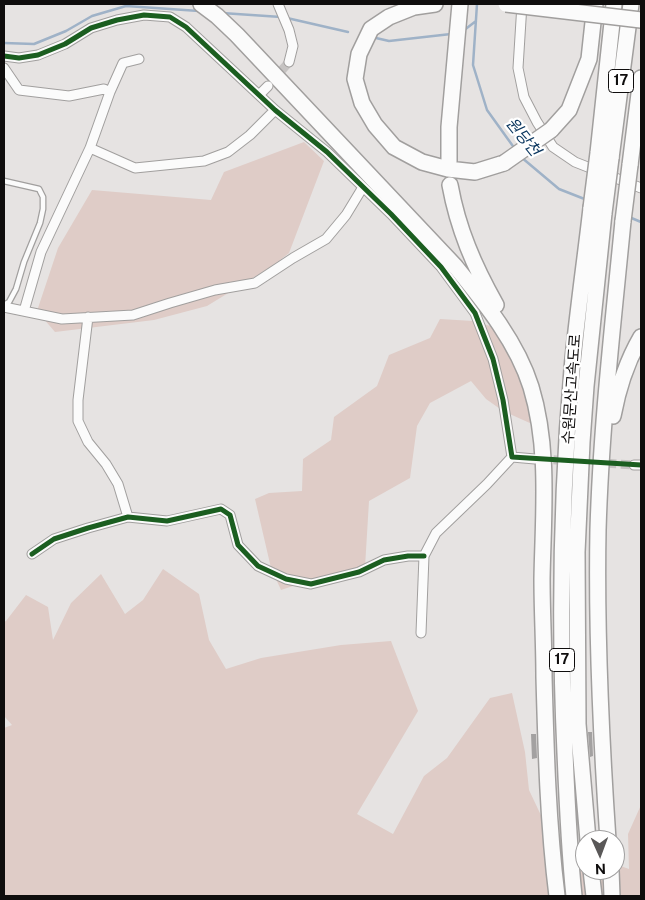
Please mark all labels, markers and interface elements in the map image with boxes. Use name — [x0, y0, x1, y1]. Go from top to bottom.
road number: 17 — [608, 70, 634, 92]
water label: 원당천 — [502, 114, 544, 160]
street label: 수원문산고속도로 — [559, 333, 585, 445]
road number: 17 — [550, 648, 574, 672]
north arrow — [575, 830, 625, 880]
text: N — [595, 861, 606, 877]

